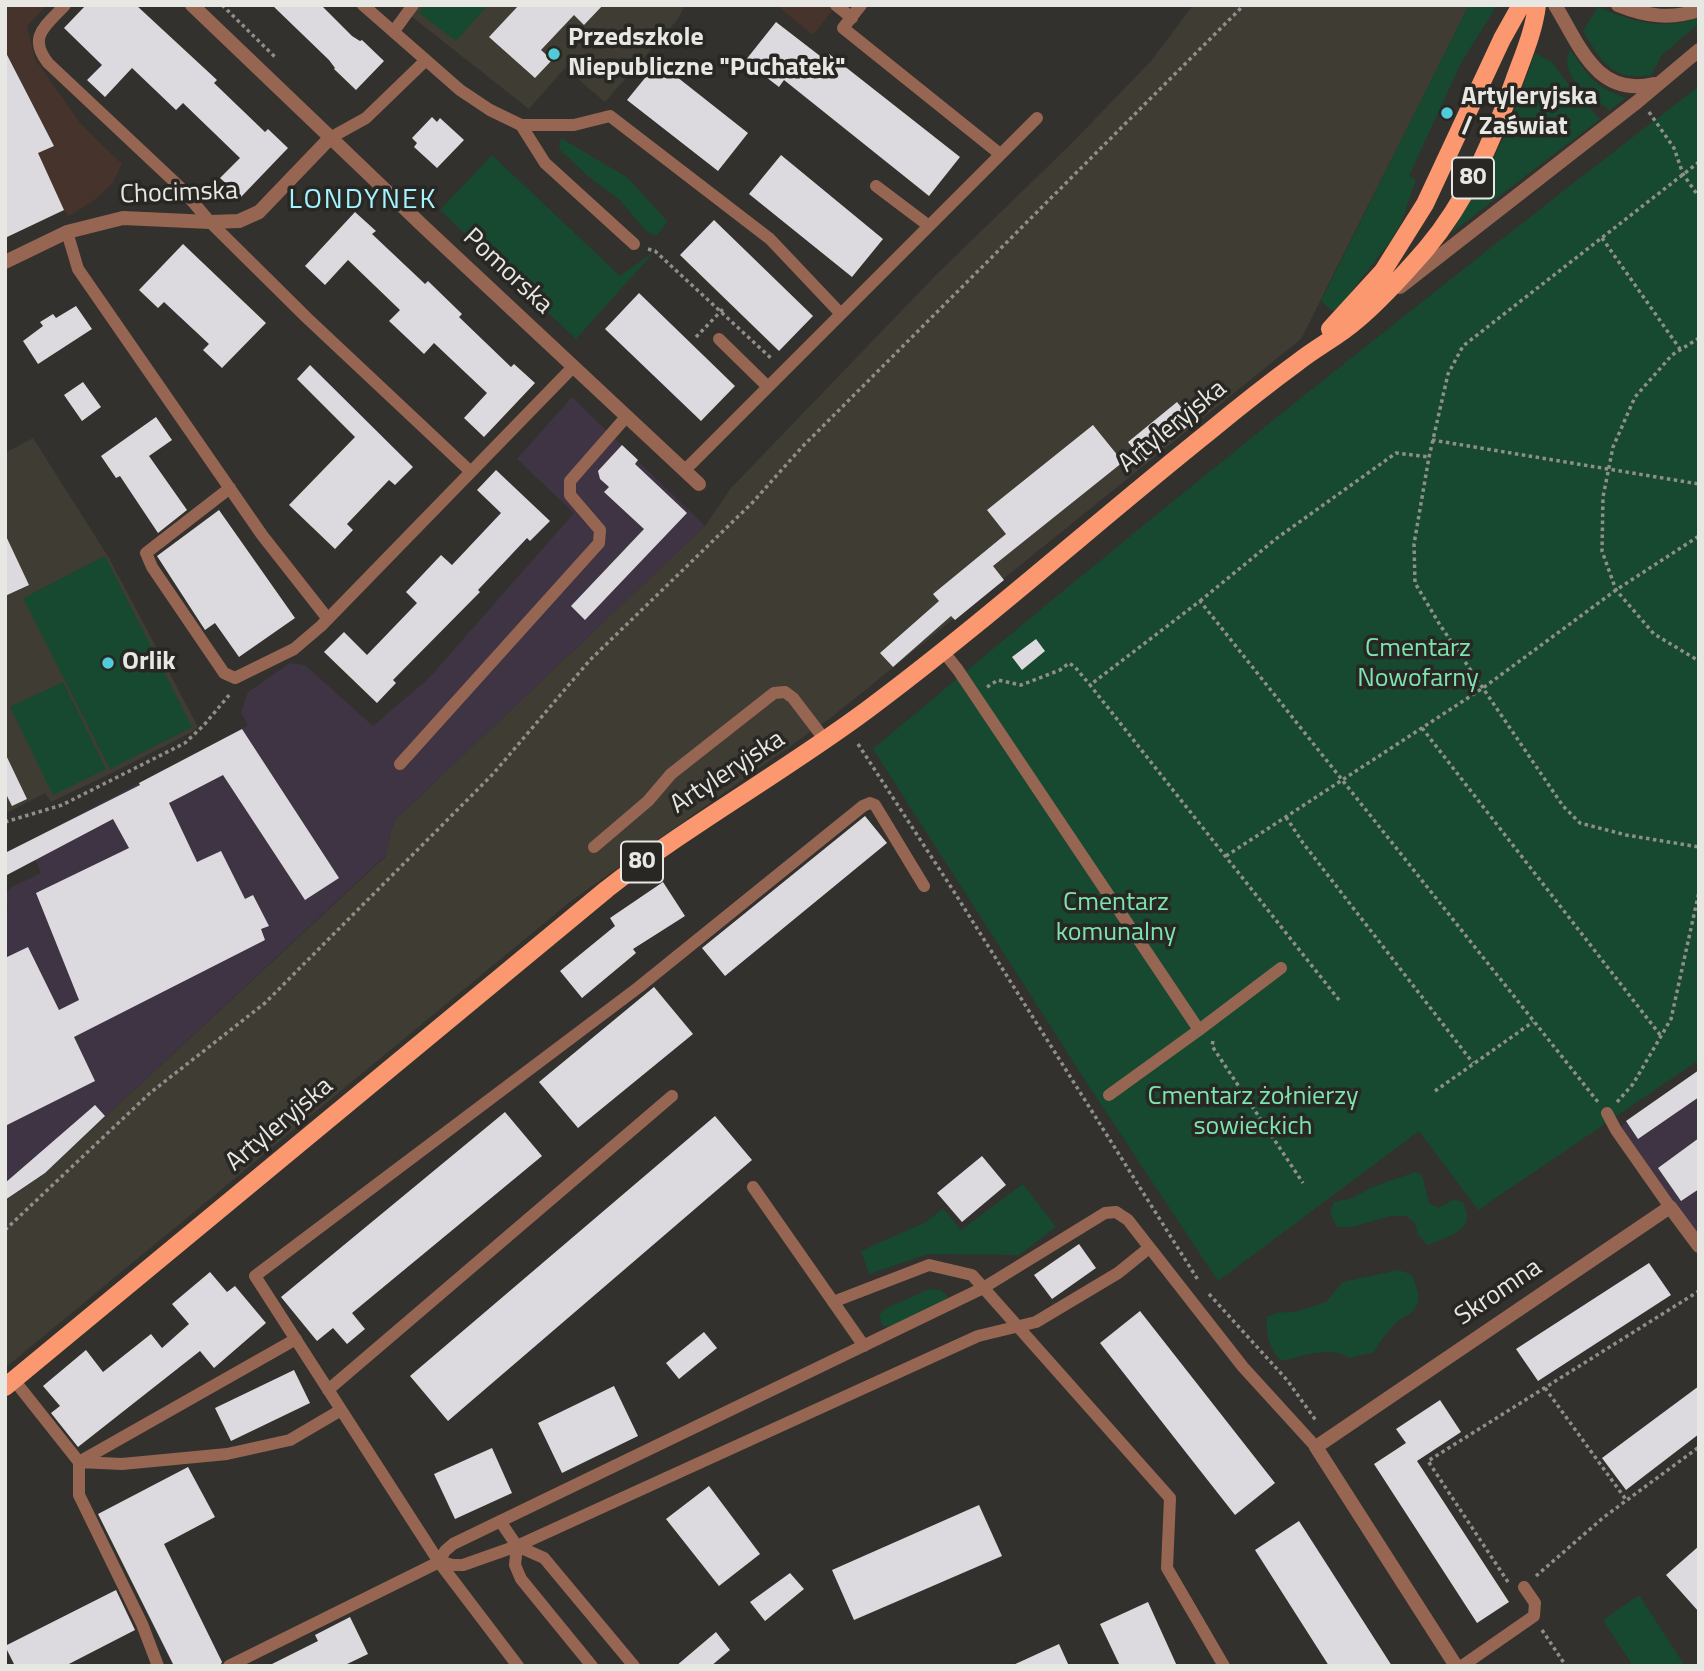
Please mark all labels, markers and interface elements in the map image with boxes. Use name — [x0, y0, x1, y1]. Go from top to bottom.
place label: Przedszkole Niepubliczne "Puchatek" — [568, 23, 846, 84]
marker: Przedszkole Niepubliczne "Puchatek" — [546, 46, 562, 62]
place label: Artyleryjska / Zaświat — [1461, 82, 1597, 144]
marker: Artyleryjska / Zaświat — [1439, 105, 1455, 121]
road number: 80 — [1452, 158, 1494, 198]
street label: Chocimska — [119, 176, 239, 212]
district label: LONDYNEK — [290, 184, 436, 218]
street label: Pomorska — [456, 223, 558, 321]
street label: Artyleryjska — [1113, 374, 1233, 480]
park label: Cmentarz Nowofarny — [1357, 634, 1479, 696]
place label: Orlik — [122, 647, 176, 679]
marker: Orlik — [100, 655, 116, 671]
street label: Artyleryjska — [665, 725, 791, 821]
road number: 80 — [621, 842, 663, 882]
park label: Cmentarz komunalny — [1056, 888, 1176, 950]
street label: Artyleryjska — [220, 1071, 340, 1179]
park label: Cmentarz żołnierzy sowieckich — [1147, 1082, 1359, 1144]
street label: Skromna — [1450, 1253, 1548, 1333]

